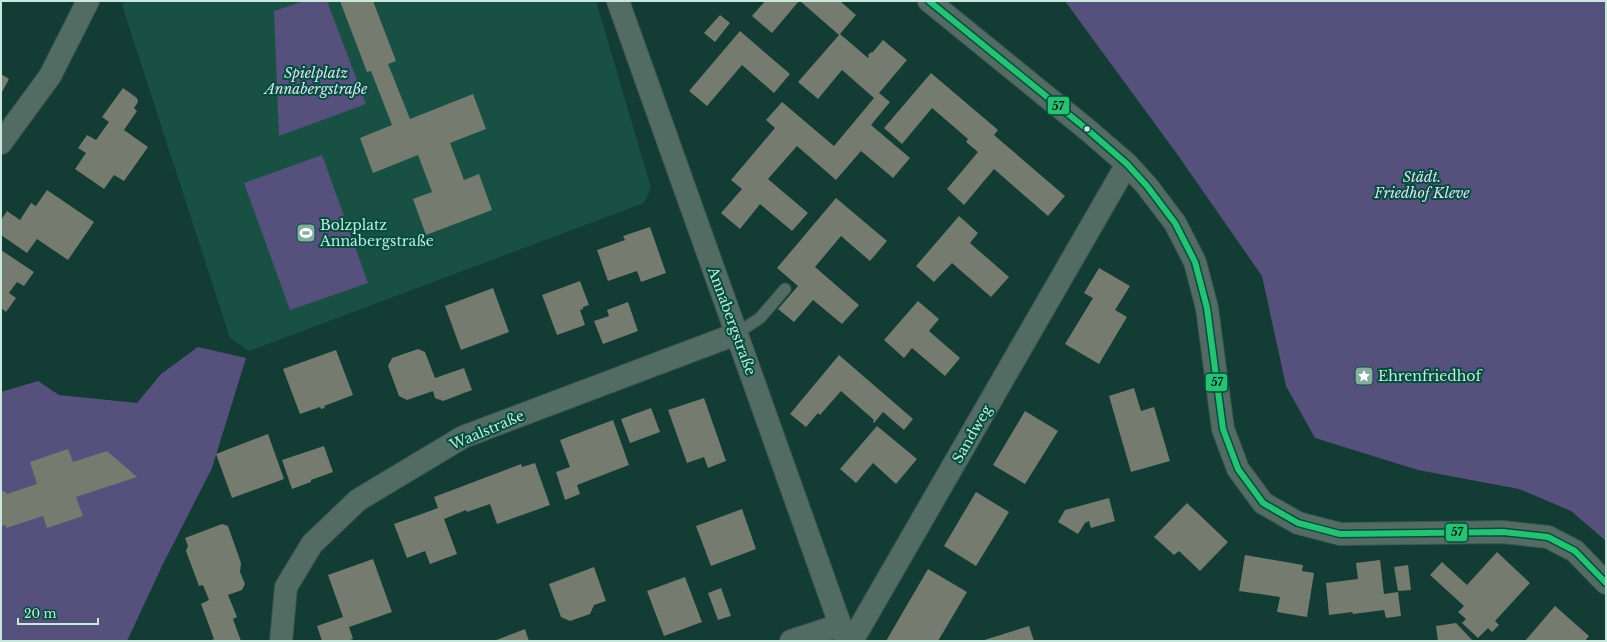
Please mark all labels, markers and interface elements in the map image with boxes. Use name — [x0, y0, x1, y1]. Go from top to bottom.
park label: Spielplatz Annabergstraße — [263, 64, 368, 98]
line badge: 57 — [1047, 96, 1070, 115]
text: 57 — [1052, 99, 1064, 113]
unlabelled marker — [1082, 124, 1092, 134]
park label: Städt. Friedhof Kleve — [1373, 168, 1470, 202]
place label: Bolzplatz Annabergstraße — [319, 216, 434, 250]
sports icon: Bolzplatz Annabergstraße — [295, 222, 317, 244]
street label: Annabergstraße — [704, 264, 760, 378]
place icon: Ehrenfriedhof — [1353, 365, 1375, 387]
place label: Ehrenfriedhof — [1378, 367, 1483, 385]
line badge: 57 — [1205, 373, 1228, 392]
text: 57 — [1211, 375, 1223, 389]
street label: Sandweg — [948, 401, 996, 466]
street label: Waalstraße — [446, 406, 527, 454]
line badge: 57 — [1445, 523, 1468, 542]
text: 57 — [1451, 525, 1463, 539]
scale bar — [18, 600, 98, 626]
text: 20 m — [24, 606, 56, 621]

